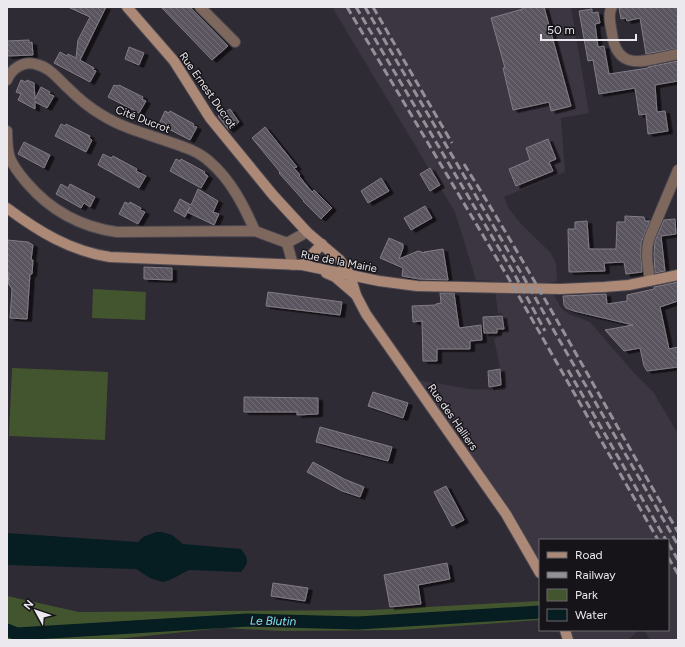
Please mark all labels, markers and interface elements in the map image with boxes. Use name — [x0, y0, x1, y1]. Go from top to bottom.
scale bar — [541, 16, 636, 42]
text: 50 m — [547, 23, 575, 37]
street label: Rue Ernest Ducrot — [176, 50, 239, 131]
street label: Cité Ducrot — [114, 103, 172, 136]
street label: Rue de la Mairie — [300, 248, 378, 275]
street label: Rue des Halliers — [425, 382, 480, 453]
legend — [539, 539, 669, 631]
text: Road — [575, 548, 603, 562]
text: Railway — [575, 568, 616, 582]
text: Park — [575, 588, 598, 602]
north arrow — [16, 591, 56, 631]
text: N — [21, 597, 36, 612]
text: Water — [575, 608, 607, 622]
water label: Le Blutin — [250, 614, 297, 628]

